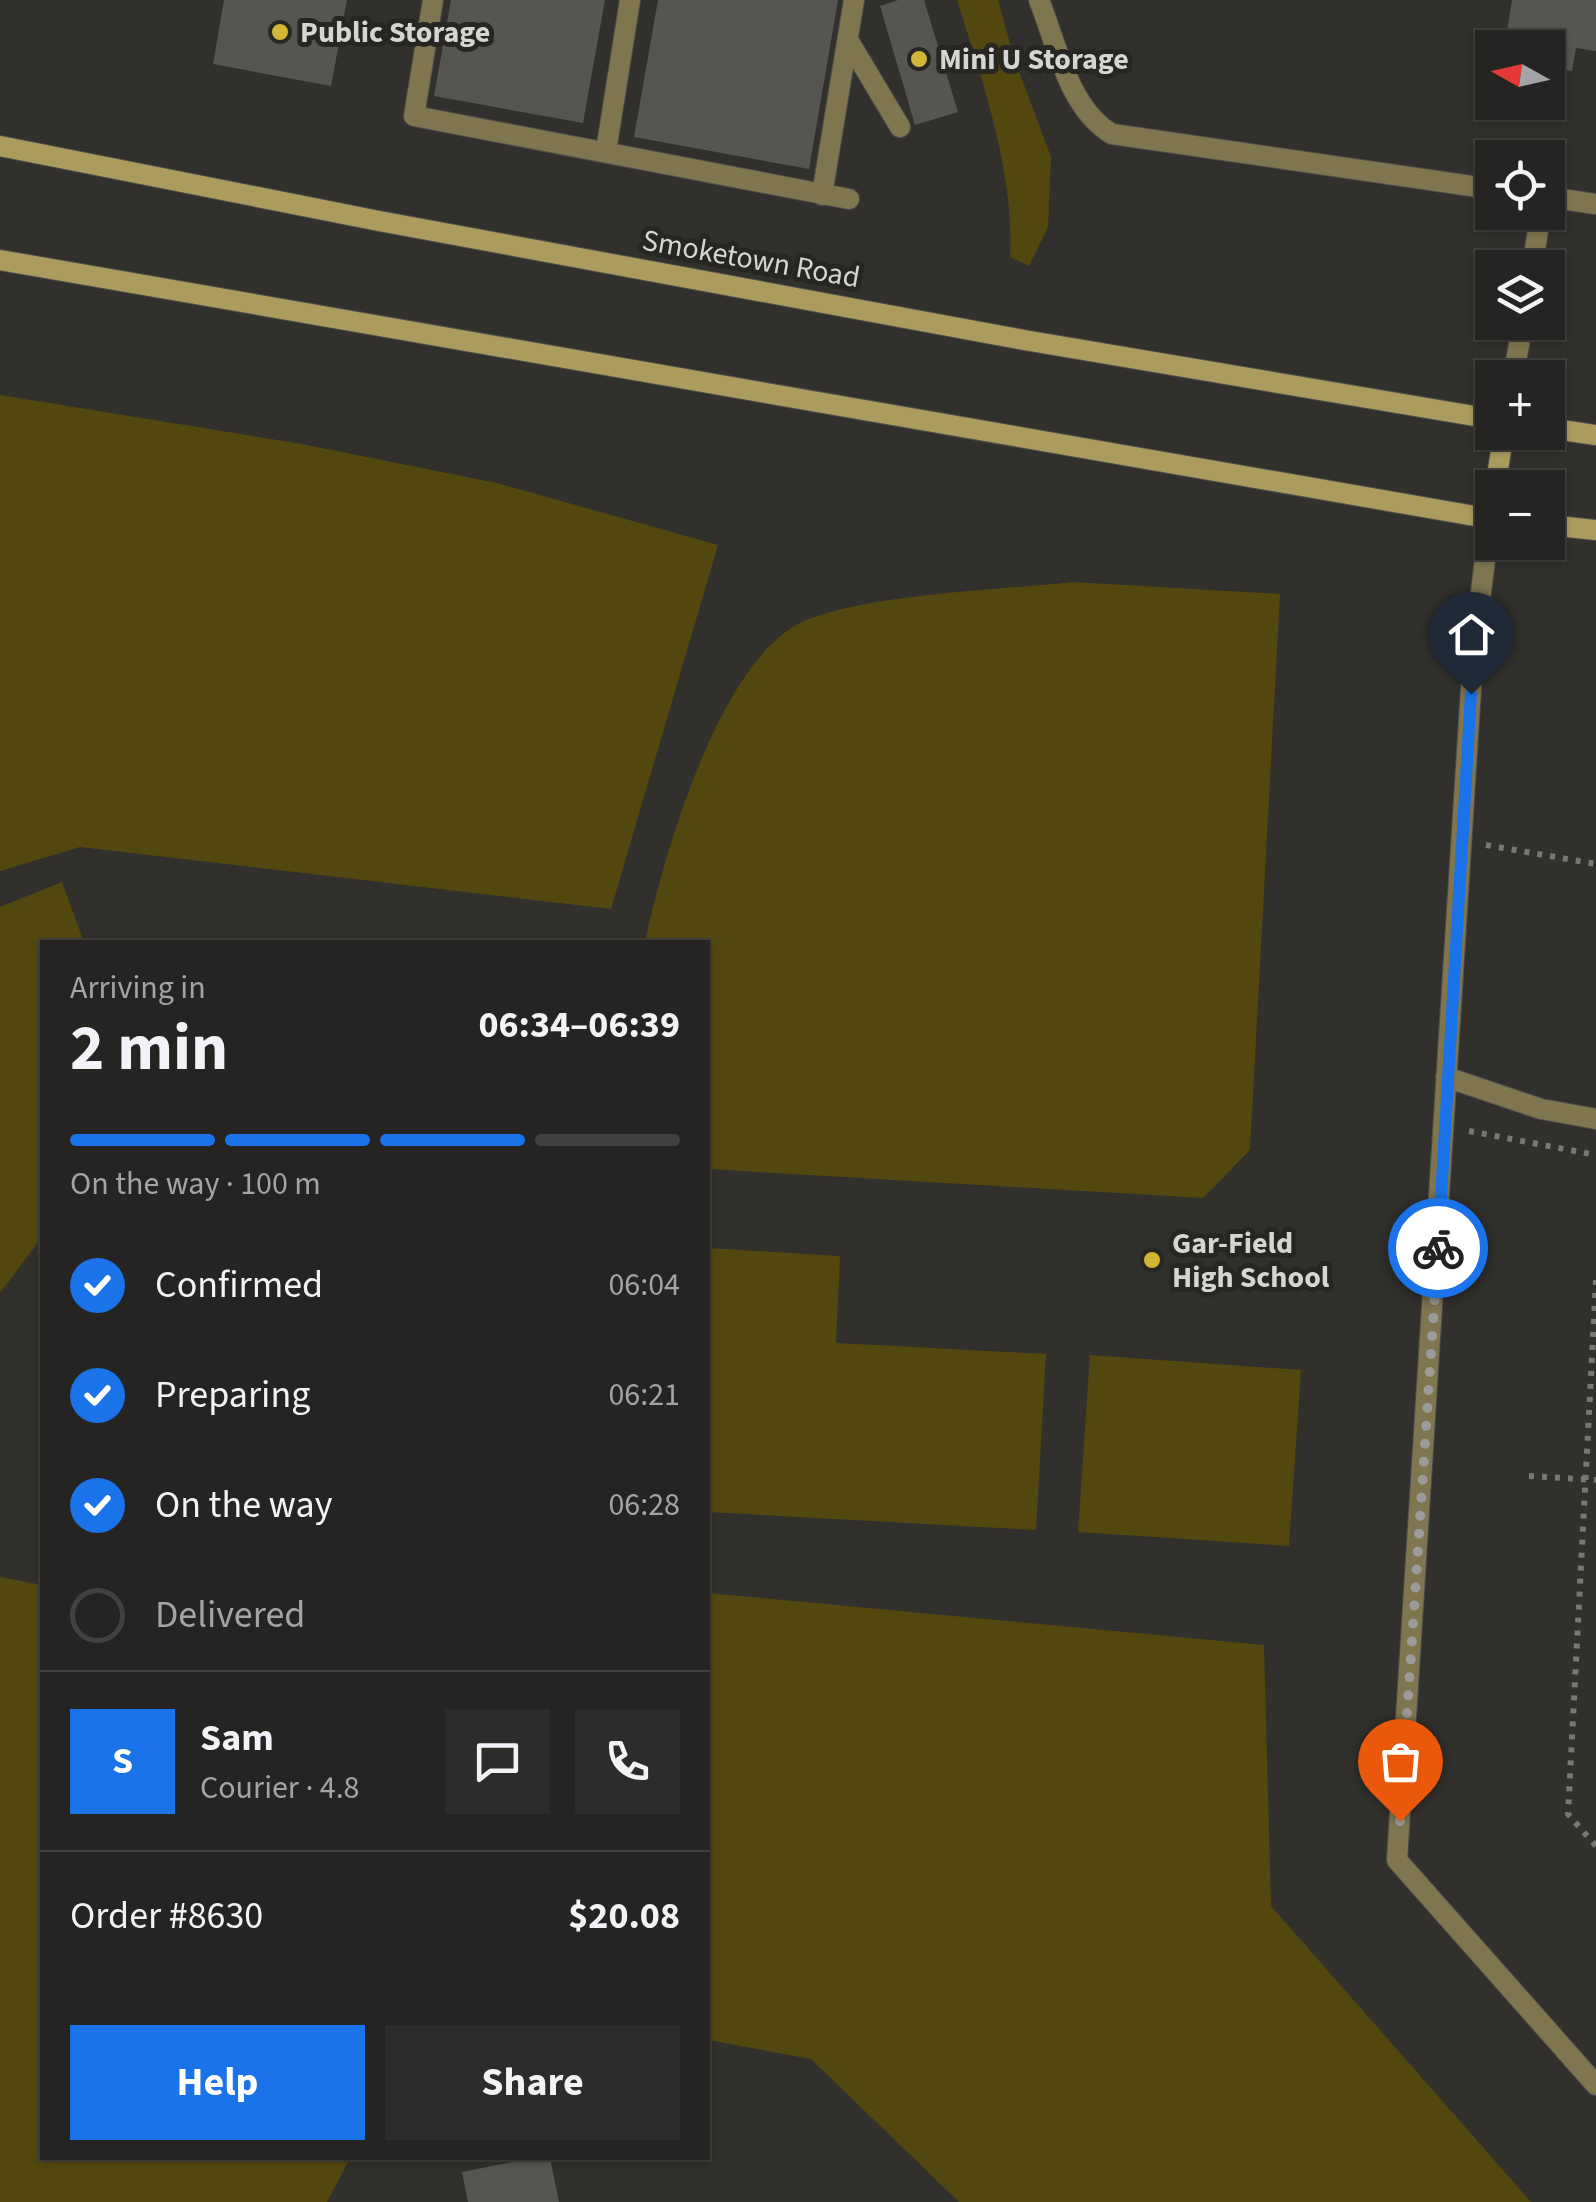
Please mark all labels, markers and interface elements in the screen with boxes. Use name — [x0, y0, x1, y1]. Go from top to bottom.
place label: Public Storage — [300, 11, 490, 54]
marker: Public Storage — [269, 21, 291, 43]
north arrow — [1475, 30, 1565, 120]
map controls — [1475, 30, 1565, 560]
place label: Mini U Storage — [939, 38, 1129, 81]
marker: Mini U Storage — [908, 48, 930, 70]
button: locate — [1475, 140, 1565, 230]
street label: Smoketown Road — [639, 219, 863, 299]
button: layers — [1475, 250, 1565, 340]
button: + — [1475, 360, 1565, 450]
button: − — [1475, 470, 1565, 560]
pin — [1429, 592, 1514, 695]
icon: home — [1444, 607, 1499, 662]
text: Arriving in — [70, 965, 206, 1011]
text: 06:34–06:39 — [478, 998, 680, 1052]
text: 2 min — [70, 1002, 228, 1095]
text: On the way · 100 m — [70, 1161, 321, 1207]
courier — [1388, 1198, 1488, 1298]
icon: bike — [1411, 1221, 1466, 1276]
place label: Gar-Field High School — [1172, 1222, 1330, 1299]
marker: Gar-Field High School — [1141, 1249, 1163, 1271]
icon: check — [70, 1258, 125, 1313]
text: Confirmed — [155, 1258, 323, 1312]
text: 06:04 — [608, 1262, 680, 1308]
icon: check — [70, 1368, 125, 1423]
text: Preparing — [155, 1368, 310, 1422]
text: 06:21 — [608, 1372, 680, 1418]
icon: check — [70, 1478, 125, 1533]
text: On the way — [155, 1478, 332, 1532]
text: 06:28 — [608, 1482, 680, 1528]
text: Delivered — [155, 1588, 305, 1642]
button: chat — [445, 1709, 550, 1814]
button: phone — [575, 1709, 680, 1814]
text: Sam — [200, 1711, 274, 1765]
pin — [1358, 1719, 1443, 1822]
text: S — [112, 1734, 133, 1788]
icon: bag — [1373, 1734, 1428, 1789]
text: Courier · 4.8 — [200, 1765, 360, 1811]
text: Order #8630 — [70, 1889, 263, 1943]
text: $20.08 — [568, 1889, 680, 1943]
button: Help — [70, 2025, 365, 2140]
button: Share — [385, 2025, 680, 2140]

